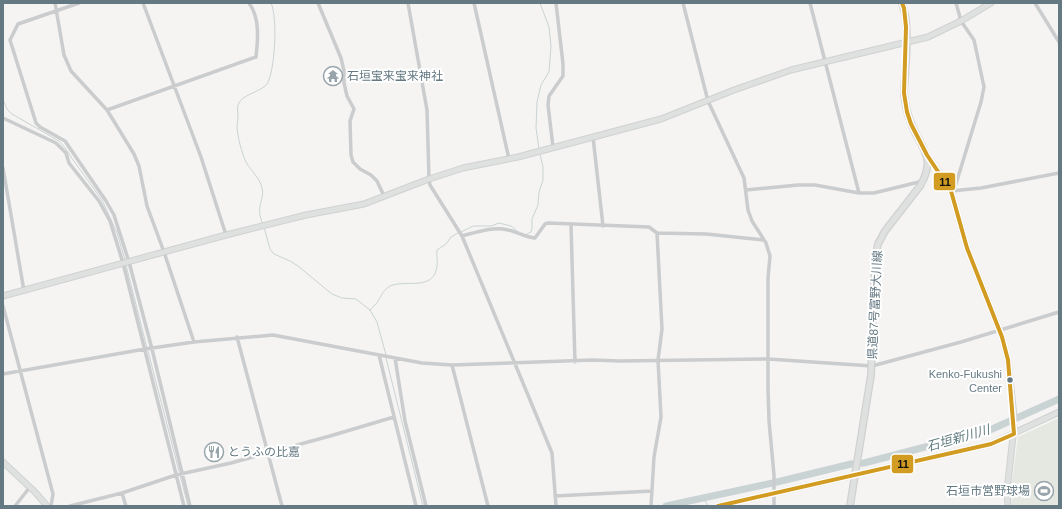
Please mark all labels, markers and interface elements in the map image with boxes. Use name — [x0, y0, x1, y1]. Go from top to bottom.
temple icon: 石垣宝来宝来神社 — [322, 65, 344, 87]
place label: 石垣宝来宝来神社 — [347, 69, 443, 83]
line badge: 11 — [933, 172, 956, 191]
text: 11 — [939, 176, 951, 188]
street label: 県道87号富野大川線 — [865, 250, 885, 360]
place label: Kenko-Fukushi Center — [929, 368, 1002, 394]
marker: Kenko-Fukushi Center — [1005, 375, 1015, 385]
water label: 石垣新川川 — [925, 421, 993, 454]
restaurant icon: とうふの比嘉 — [203, 441, 225, 463]
place label: とうふの比嘉 — [228, 445, 300, 459]
line badge: 11 — [891, 454, 914, 474]
text: 11 — [897, 458, 909, 470]
sports icon: 石垣市営野球場 — [1033, 480, 1055, 502]
place label: 石垣市営野球場 — [946, 484, 1030, 498]

